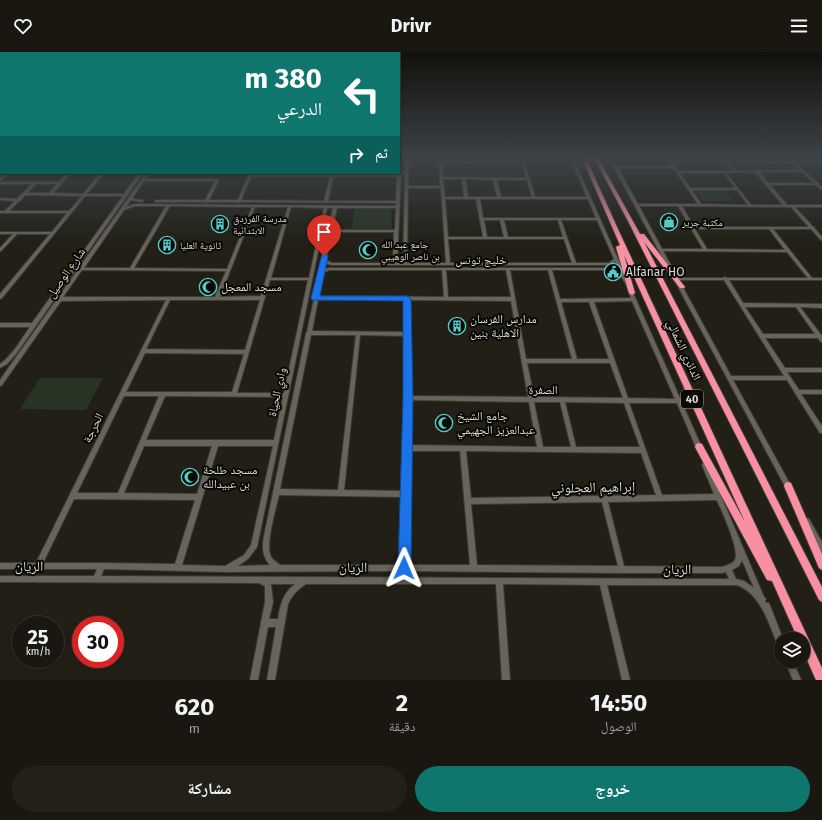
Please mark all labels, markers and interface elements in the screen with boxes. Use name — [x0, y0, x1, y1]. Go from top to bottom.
icon: heart — [12, 15, 34, 37]
text: Drivr — [391, 15, 431, 37]
icon: menu — [788, 15, 810, 37]
text: 380 m — [244, 62, 322, 95]
icon: left — [336, 68, 388, 120]
text: الدرعي — [277, 98, 322, 120]
icon: right — [345, 144, 367, 166]
text: ثم — [375, 144, 388, 162]
shop icon: مكتبة جرير — [659, 212, 679, 232]
place label: مدرسة الفرزدق الابتدائية — [233, 213, 287, 237]
building icon: مدرسة الفرزدق الابتدائية — [210, 214, 230, 234]
pin — [307, 215, 341, 256]
place label: مكتبة جرير — [681, 217, 723, 229]
icon: arrive — [313, 221, 335, 243]
building icon: ثانوية العليا — [157, 235, 177, 255]
place label: جامع عبد الله بن ناصر الوهيبي — [381, 239, 440, 265]
place label: ثانوية العليا — [180, 240, 221, 252]
mosque icon: جامع عبد الله بن ناصر الوهيبي — [358, 240, 378, 260]
street label: شارع الوصيل — [44, 245, 89, 301]
street label: خليج تونس — [455, 253, 507, 267]
public building icon: Alfanar HO — [603, 262, 623, 282]
place label: Alfanar HO — [626, 265, 685, 279]
mosque icon: مسجد المعجل — [198, 277, 218, 297]
place label: مسجد المعجل — [221, 280, 282, 294]
place label: مدارس الفرسان الاهلية بنين — [470, 312, 537, 340]
building icon: مدارس الفرسان الاهلية بنين — [447, 316, 467, 336]
street label: الدائري الشمالي — [661, 318, 704, 384]
street label: وادي الحياة — [265, 366, 292, 418]
street label: الصفرة — [528, 383, 558, 397]
road number: 40 — [681, 390, 703, 408]
place label: جامع الشيخ عبدالعزيز الجهيمي — [457, 409, 535, 440]
street label: الحرجة — [80, 411, 106, 445]
mosque icon: جامع الشيخ عبدالعزيز الجهيمي — [434, 413, 454, 433]
place label: مسجد طلحة بن عبيدالله — [203, 463, 258, 491]
mosque icon: مسجد طلحة بن عبيدالله — [180, 467, 200, 487]
street label: إبراهيم العجلوني — [551, 478, 635, 499]
position arrow — [383, 547, 425, 589]
street label: الريان — [15, 558, 43, 575]
street label: الريان — [339, 559, 367, 576]
street label: الريان — [663, 561, 691, 578]
speed limit sign: 30 — [72, 616, 124, 668]
text: 25 — [27, 625, 49, 649]
map controls — [774, 632, 810, 668]
button: layers — [774, 632, 810, 668]
text: km/h — [26, 646, 50, 658]
text: 2 — [396, 689, 408, 717]
text: 14:50 — [590, 689, 647, 717]
text: 620 — [175, 693, 214, 721]
text: دقيقة — [389, 719, 415, 734]
text: الوصول — [601, 719, 637, 734]
text: m — [189, 721, 200, 736]
button: مشاركة — [12, 766, 407, 812]
button: خروج — [415, 766, 810, 812]

